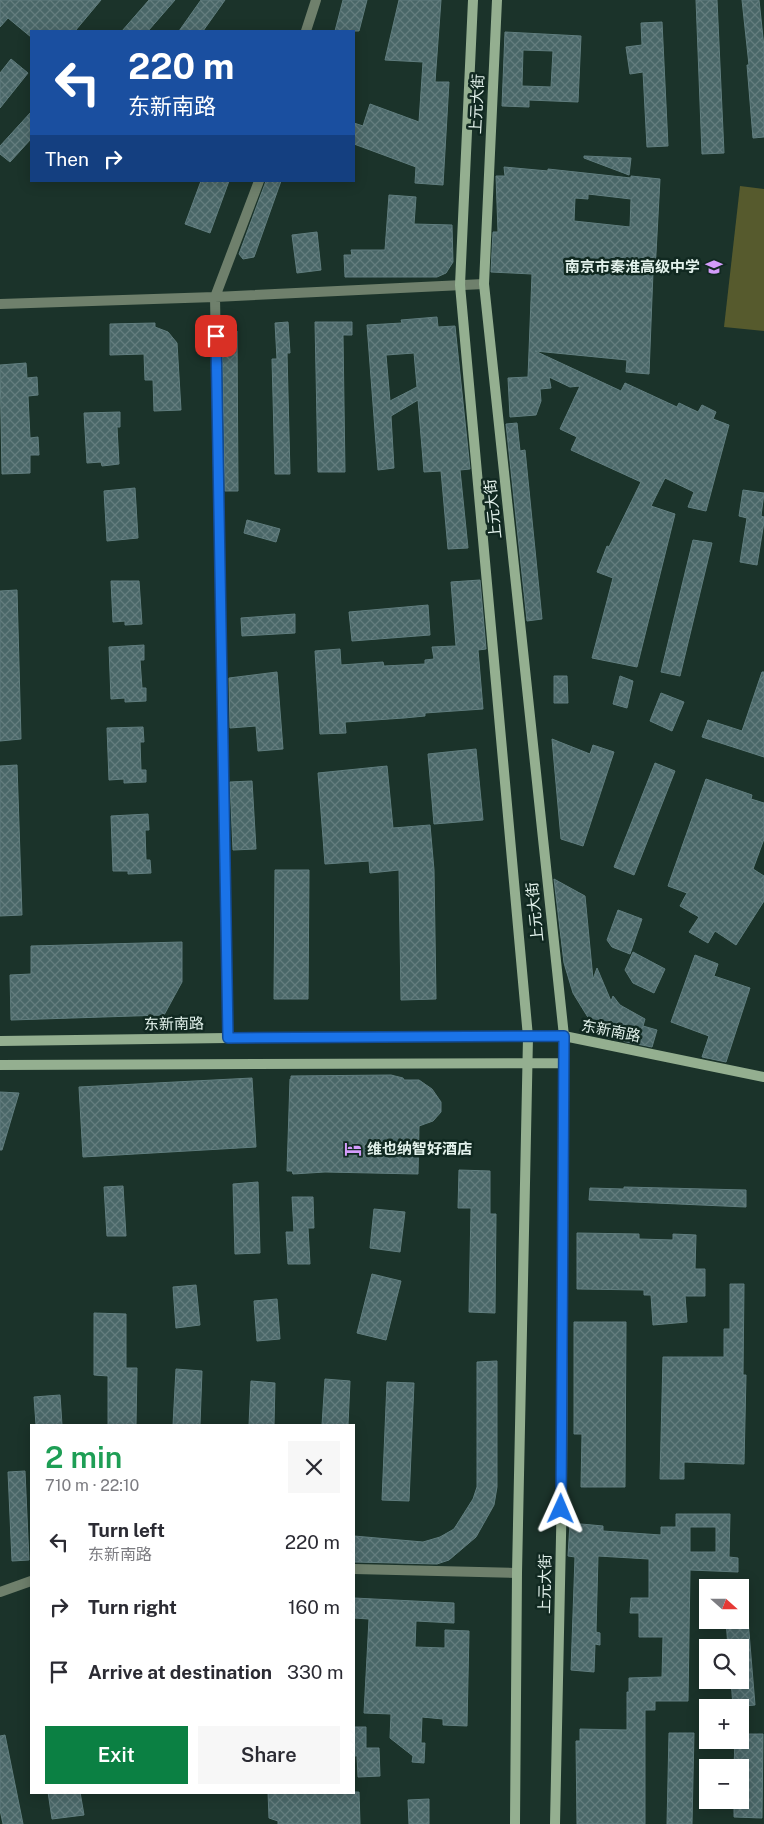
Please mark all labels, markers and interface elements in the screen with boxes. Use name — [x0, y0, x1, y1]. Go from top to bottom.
text: 220 m — [128, 46, 234, 87]
icon: left — [45, 50, 110, 115]
street label: 上元大街 — [466, 74, 487, 134]
text: 东新南路 — [128, 93, 216, 119]
icon: right — [99, 145, 127, 173]
text: Then — [45, 148, 89, 170]
school or university icon: 南京市秦淮高级中学 — [704, 257, 724, 277]
place label: 南京市秦淮高级中学 — [565, 258, 700, 275]
pin — [195, 315, 237, 357]
icon: arrive — [202, 322, 230, 350]
street label: 上元大街 — [481, 478, 504, 540]
street label: 上元大街 — [523, 881, 546, 943]
street label: 东新南路 — [144, 1014, 204, 1033]
street label: 东新南路 — [580, 1016, 642, 1045]
hotel icon: 维也纳智好酒店 — [343, 1139, 363, 1159]
place label: 维也纳智好酒店 — [367, 1140, 472, 1157]
text: 2 min — [45, 1439, 122, 1475]
button: close — [288, 1441, 340, 1493]
text: 710 m · 22:10 — [45, 1476, 139, 1495]
position arrow — [534, 1482, 586, 1534]
text: Turn left — [88, 1519, 165, 1541]
icon: left — [45, 1528, 73, 1556]
text: 220 m — [285, 1531, 340, 1553]
text: 东新南路 — [88, 1545, 152, 1564]
street label: 上元大街 — [535, 1554, 554, 1614]
north arrow — [699, 1579, 749, 1629]
map controls — [699, 1579, 749, 1809]
icon: right — [45, 1593, 73, 1621]
text: Turn right — [88, 1596, 177, 1618]
text: 160 m — [288, 1596, 340, 1618]
button: search — [699, 1639, 749, 1689]
icon: arrive — [45, 1658, 73, 1686]
text: Arrive at destination — [88, 1661, 272, 1683]
text: 330 m — [287, 1661, 343, 1683]
button: + — [699, 1699, 749, 1749]
button: Exit — [45, 1726, 188, 1784]
button: Share — [198, 1726, 340, 1784]
button: − — [699, 1759, 749, 1809]

